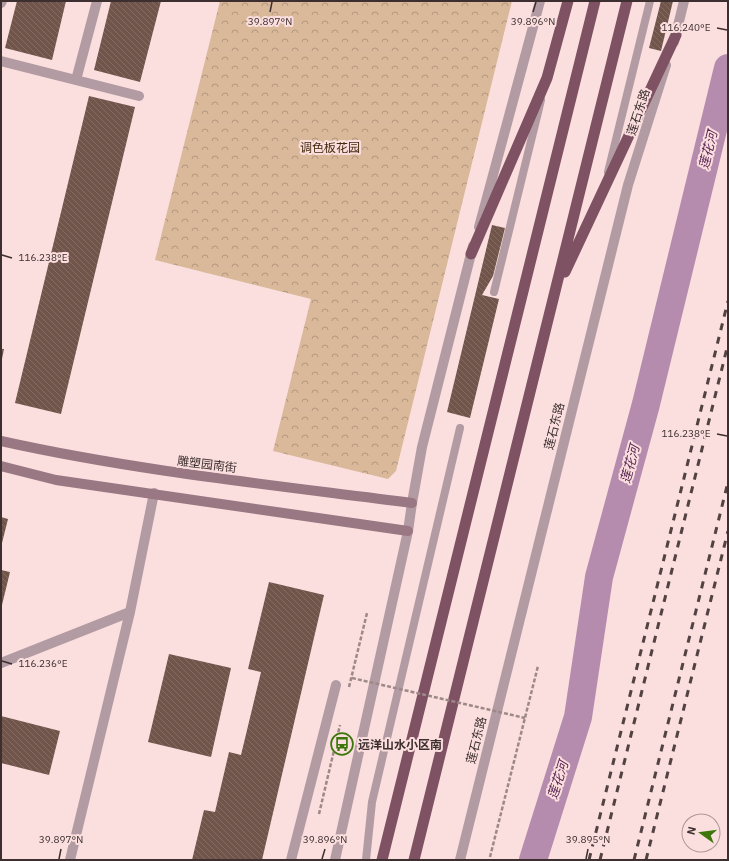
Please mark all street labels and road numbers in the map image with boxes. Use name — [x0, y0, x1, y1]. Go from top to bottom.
street label: 莲石东路 — [623, 87, 653, 137]
street label: 莲石东路 — [541, 401, 567, 451]
street label: 雕塑园南街 — [176, 453, 238, 475]
street label: 莲石东路 — [463, 715, 489, 765]

